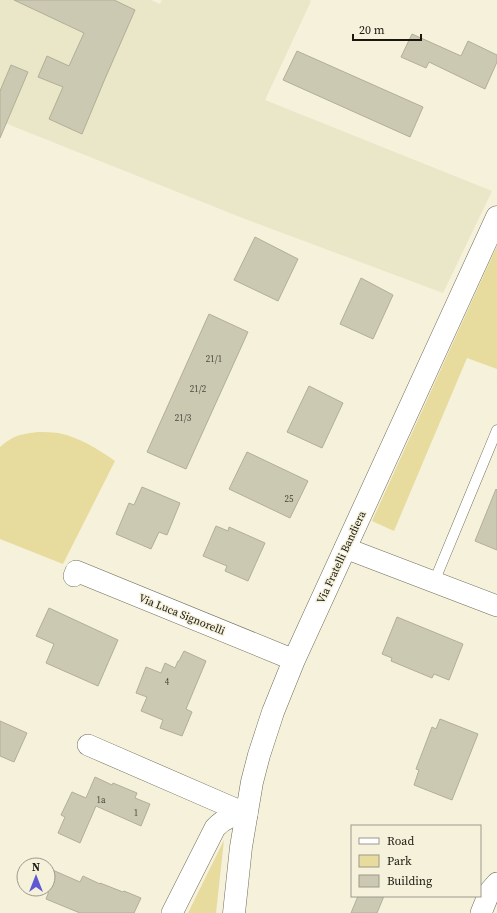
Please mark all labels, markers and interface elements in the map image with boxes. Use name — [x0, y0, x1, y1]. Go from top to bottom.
scale bar — [353, 16, 421, 42]
text: 20 m — [359, 22, 385, 38]
house number: 21/1 — [206, 353, 222, 365]
house number: 21/2 — [190, 383, 207, 395]
house number: 21/3 — [175, 412, 192, 424]
house number: 25 — [284, 493, 294, 505]
street label: Via Fratelli Bandiera — [313, 508, 370, 606]
street label: Via Luca Signorelli — [136, 590, 227, 639]
house number: 4 — [165, 676, 170, 688]
house number: 1a — [96, 794, 106, 806]
house number: 1 — [134, 807, 138, 819]
legend — [351, 825, 481, 897]
text: Road — [387, 833, 414, 849]
text: Park — [387, 853, 412, 869]
north arrow — [16, 857, 56, 897]
text: N — [32, 860, 40, 875]
text: Building — [387, 873, 432, 889]

